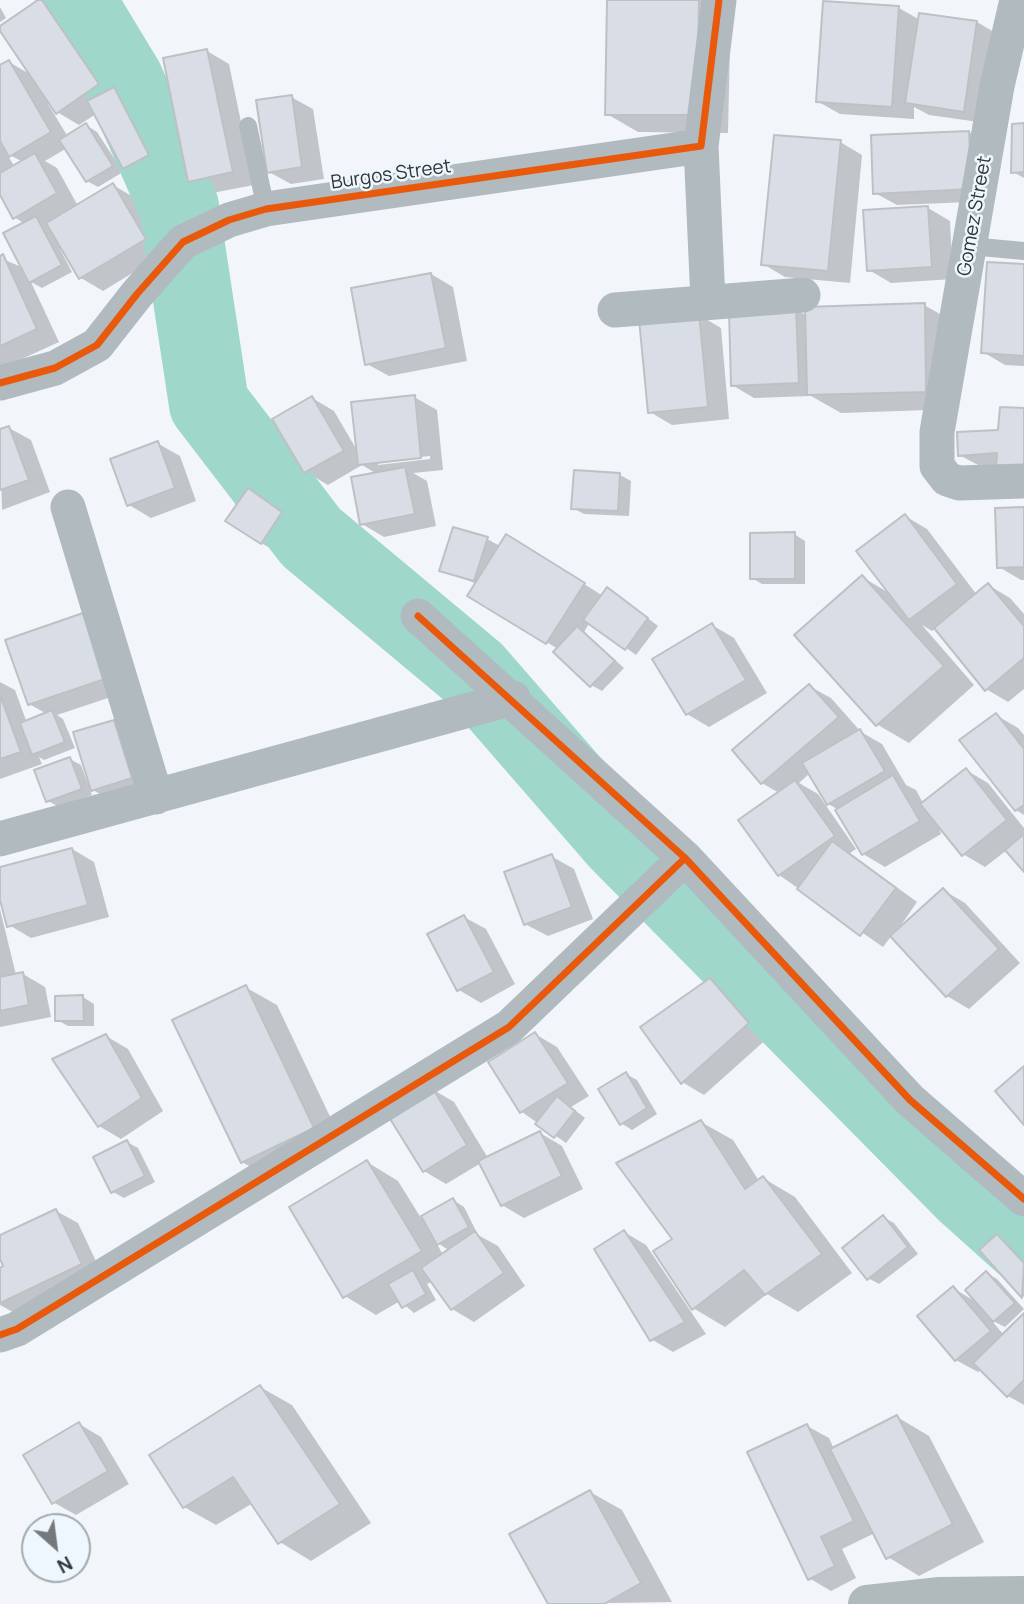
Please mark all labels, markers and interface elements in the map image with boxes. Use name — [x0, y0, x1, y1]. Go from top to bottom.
street label: Gomez Street — [953, 154, 997, 278]
street label: Burgos Street — [329, 155, 453, 195]
north arrow — [21, 1513, 91, 1583]
text: N — [53, 1550, 77, 1579]

